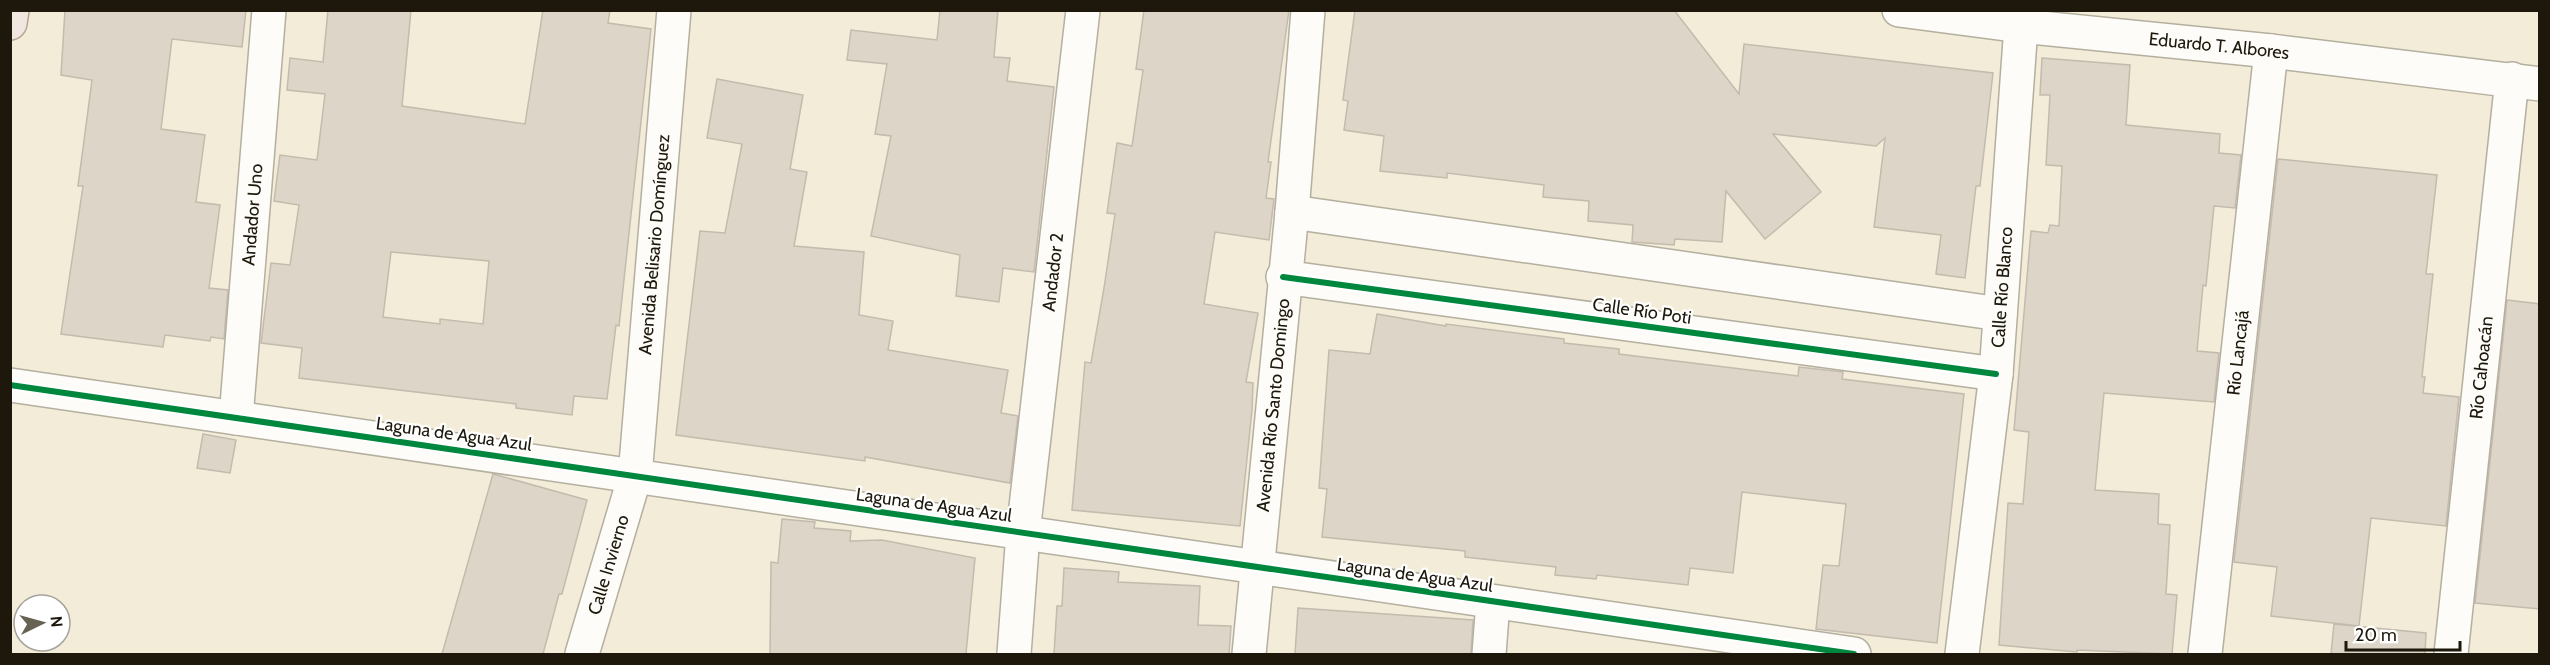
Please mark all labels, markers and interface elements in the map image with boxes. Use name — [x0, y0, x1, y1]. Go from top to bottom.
street label: Eduardo T. Albores — [2148, 28, 2290, 64]
street label: Avenida Belisario Domínguez — [634, 133, 675, 356]
street label: Andador Uno — [237, 163, 268, 266]
street label: Calle Río Blanco — [1987, 226, 2018, 349]
street label: Andador 2 — [1038, 232, 1068, 312]
street label: Calle Río Poti — [1591, 293, 1693, 329]
street label: Avenida Río Santo Domingo — [1252, 298, 1295, 513]
street label: Río Lancajá — [2222, 309, 2254, 397]
street label: Río Cahoacán — [2465, 315, 2498, 420]
street label: Laguna de Agua Azul — [375, 412, 534, 456]
street label: Laguna de Agua Azul — [855, 483, 1014, 527]
street label: Calle Invierno — [583, 512, 634, 617]
street label: Laguna de Agua Azul — [1336, 553, 1495, 597]
north arrow — [12, 593, 72, 653]
scale bar — [2346, 614, 2460, 652]
text: N — [46, 615, 66, 628]
text: 20 m — [2355, 624, 2397, 646]

